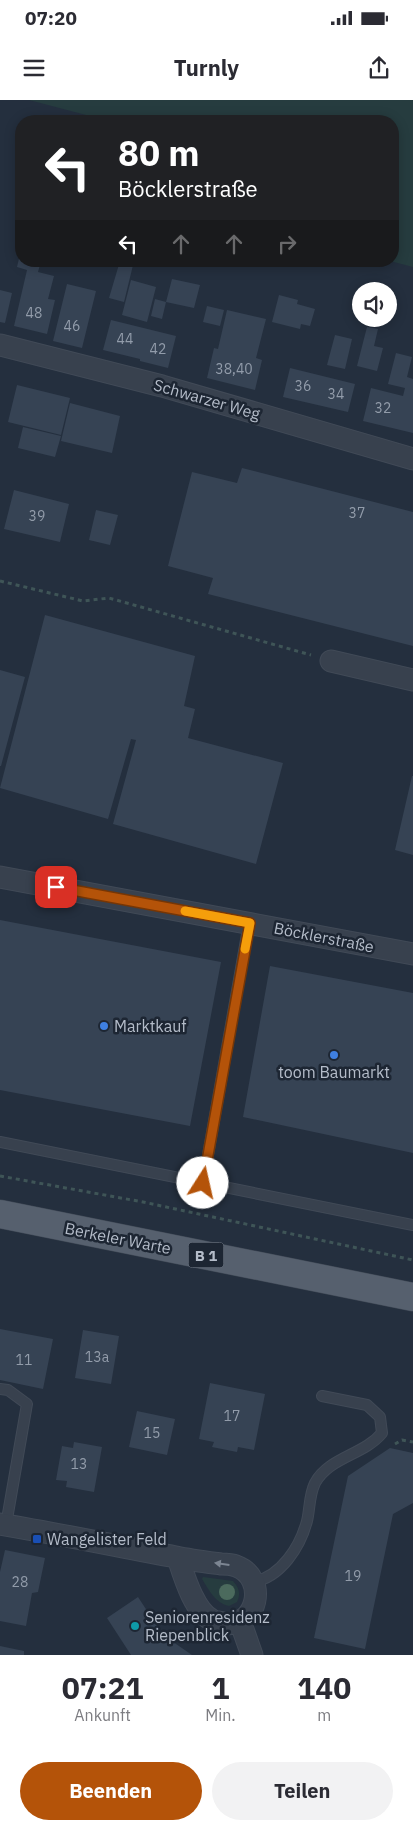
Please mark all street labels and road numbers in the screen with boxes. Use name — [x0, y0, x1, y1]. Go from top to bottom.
street label: Schwarzer Weg — [151, 374, 263, 424]
street label: Böcklerstraße — [272, 917, 376, 957]
street label: Berkeler Warte — [63, 1218, 173, 1258]
road number: B 1 — [188, 1242, 224, 1268]

